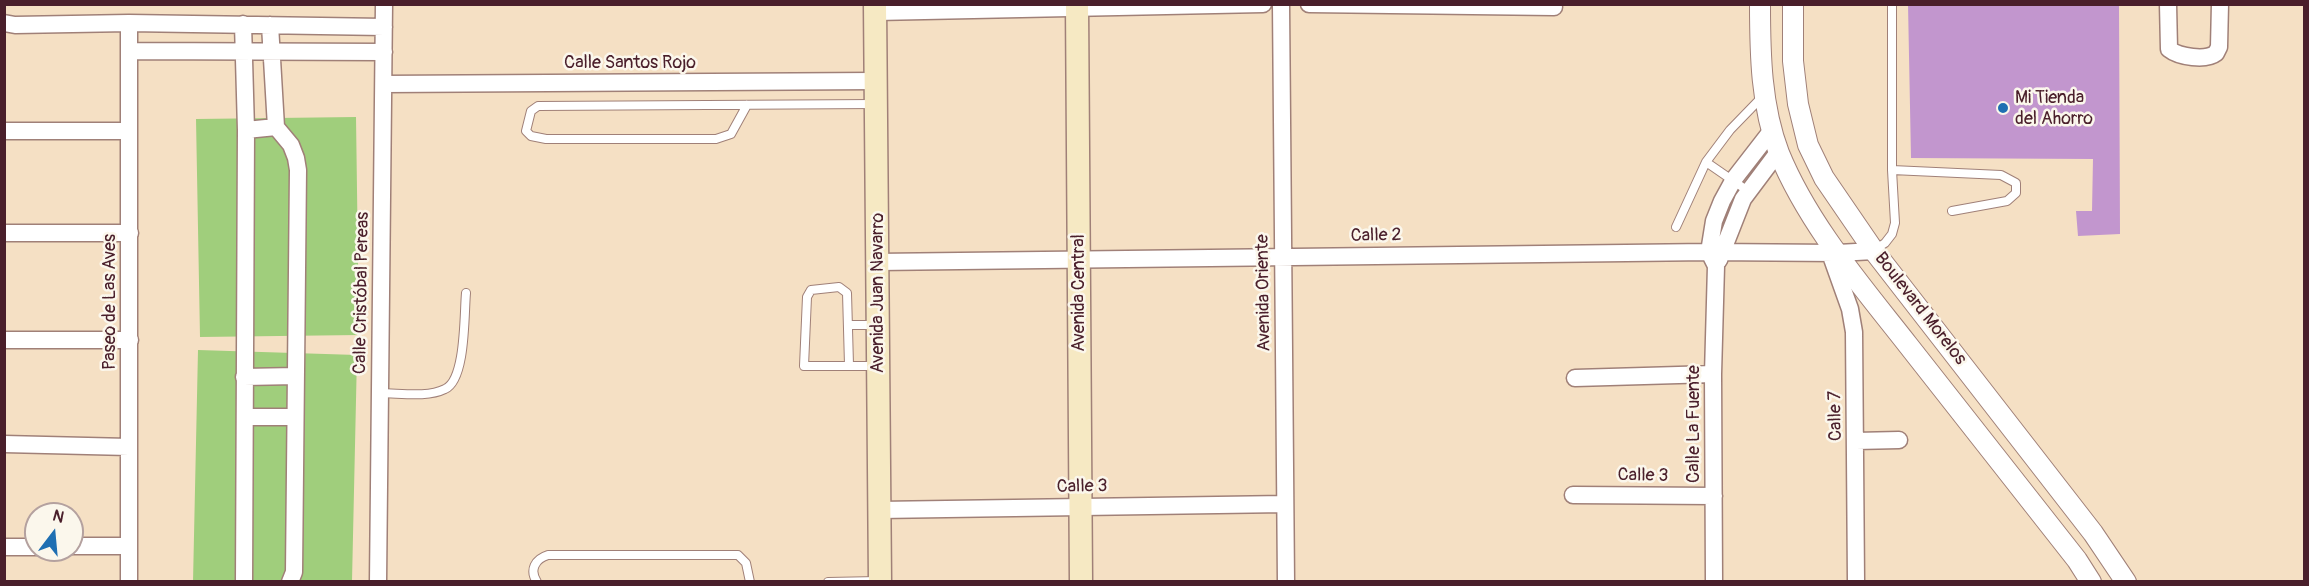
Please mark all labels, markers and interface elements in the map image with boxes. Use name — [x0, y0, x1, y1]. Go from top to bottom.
street label: Calle Santos Rojo — [564, 52, 696, 74]
place label: Mi Tienda del Ahorro — [2015, 87, 2093, 130]
marker: Mi Tienda del Ahorro — [1996, 101, 2010, 115]
street label: Calle Cristóbal Pereas — [350, 212, 374, 374]
street label: Avenida Juan Navarro — [867, 213, 889, 373]
street label: Calle 2 — [1350, 225, 1402, 247]
street label: Paseo de Las Aves — [99, 234, 121, 370]
street label: Avenida Central — [1068, 234, 1090, 352]
street label: Avenida Oriente — [1252, 234, 1276, 352]
street label: Boulevard Morelos — [1869, 248, 1971, 370]
street label: Calle La Fuente — [1683, 365, 1705, 483]
street label: Calle 7 — [1825, 391, 1847, 441]
street label: Calle 3 — [1617, 465, 1669, 487]
street label: Calle 3 — [1056, 476, 1108, 498]
north arrow — [24, 502, 84, 562]
text: N — [50, 506, 66, 528]

